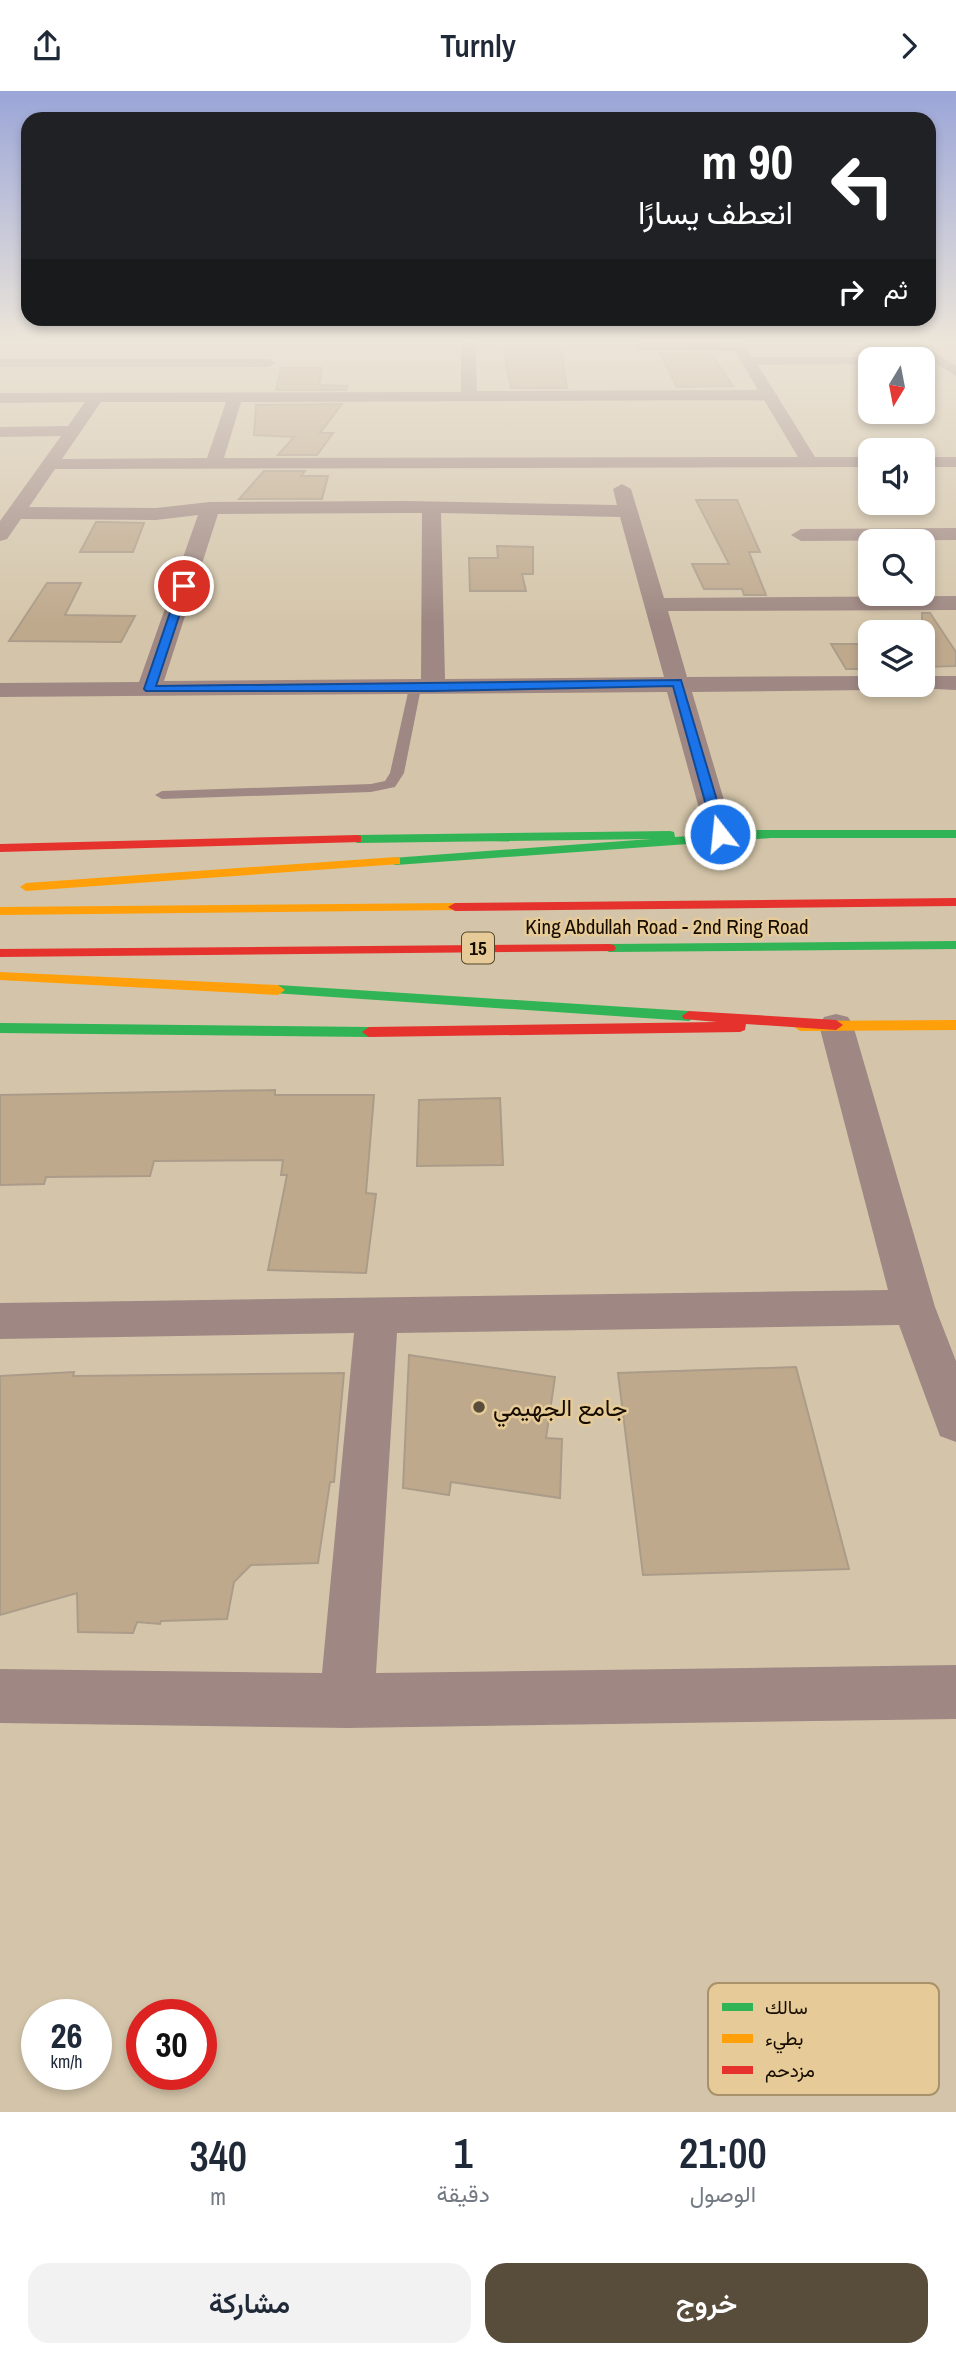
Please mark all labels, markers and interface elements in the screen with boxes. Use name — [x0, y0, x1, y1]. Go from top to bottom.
text: Turnly — [440, 24, 516, 67]
icon: share — [28, 27, 66, 65]
icon: forward — [890, 27, 928, 65]
text: 90 m — [701, 128, 793, 194]
icon: left — [817, 140, 908, 231]
text: انعطف يسارًا — [638, 191, 793, 234]
text: ثم — [884, 272, 908, 307]
icon: right — [832, 273, 870, 311]
north arrow — [858, 347, 934, 423]
map controls — [858, 347, 935, 697]
button: sound — [858, 438, 935, 515]
button: search — [858, 529, 935, 606]
pin — [154, 556, 214, 616]
icon: arrive — [165, 567, 203, 605]
button: layers — [858, 620, 935, 697]
position arrow — [683, 797, 757, 871]
street label: King Abdullah Road - 2nd Ring Road — [525, 912, 809, 941]
road number: 15 — [462, 933, 494, 963]
place label: جامع الجهيمي — [493, 1391, 627, 1427]
marker: جامع الجهيمي — [471, 1399, 487, 1415]
legend — [708, 1983, 939, 2095]
text: سالك — [765, 1994, 808, 2020]
speed limit sign: 30 — [126, 1999, 217, 2090]
text: 26 — [51, 2012, 82, 2059]
text: بطيء — [765, 2025, 803, 2054]
text: km/h — [51, 2049, 83, 2074]
text: مزدحم — [765, 2057, 815, 2083]
text: 1 — [453, 2125, 473, 2181]
text: 21:00 — [679, 2125, 767, 2181]
text: 340 — [189, 2128, 247, 2184]
text: دقيقة — [436, 2178, 490, 2209]
text: الوصول — [690, 2178, 756, 2209]
text: m — [210, 2181, 226, 2212]
button: مشاركة — [28, 2263, 471, 2343]
button: خروج — [485, 2263, 928, 2343]

